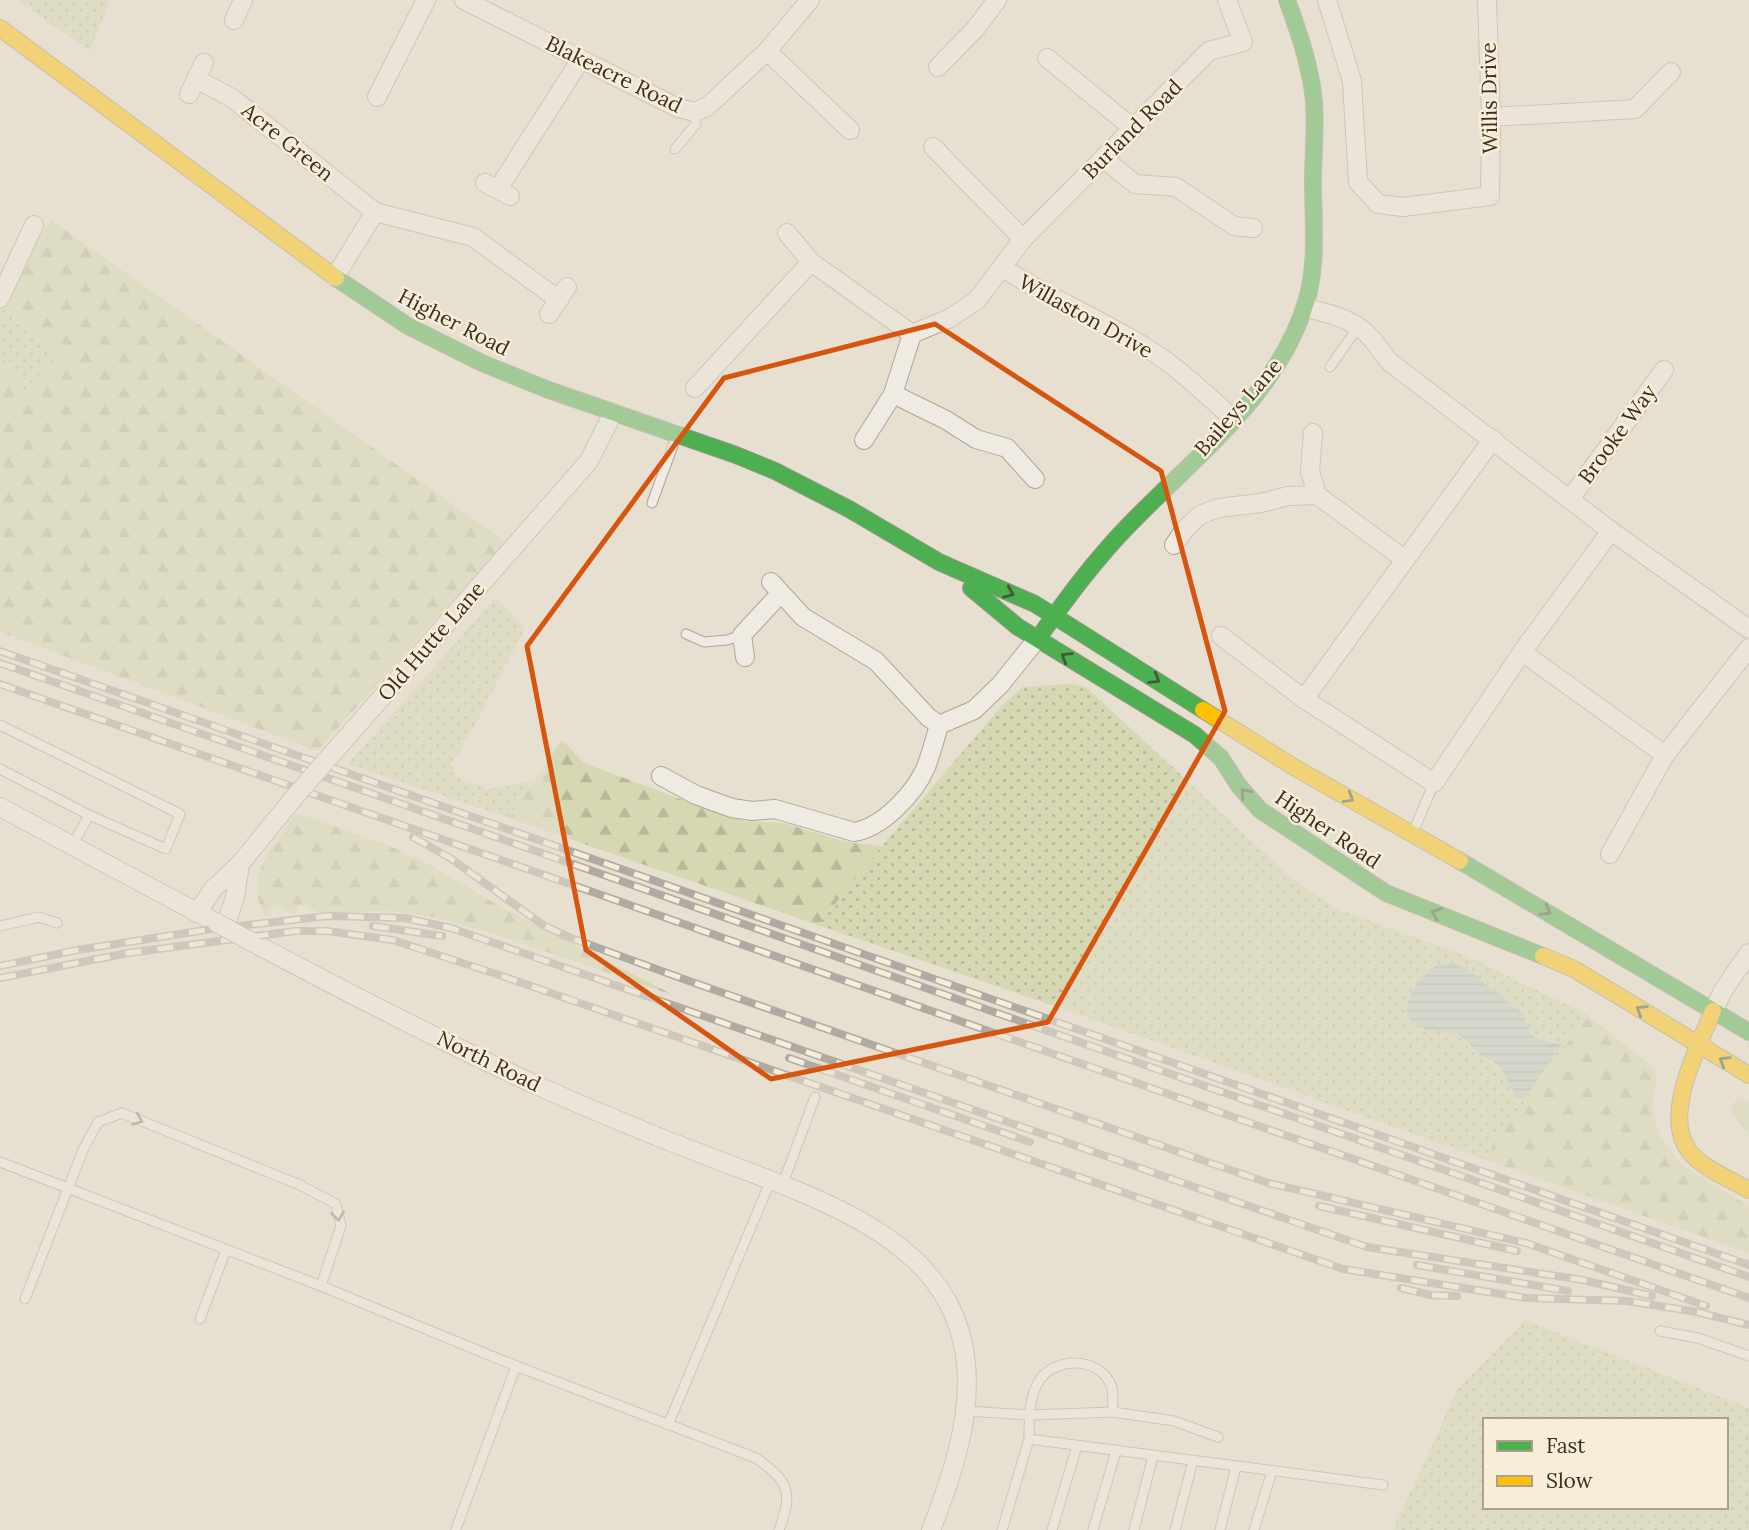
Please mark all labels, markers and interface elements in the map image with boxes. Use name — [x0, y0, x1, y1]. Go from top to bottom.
street label: Blakeacre Road — [541, 29, 687, 119]
street label: Willis Drive — [1475, 42, 1503, 154]
street label: Burland Road — [1076, 73, 1188, 185]
street label: Acre Green — [236, 96, 340, 187]
street label: Willaston Drive — [1014, 268, 1158, 364]
street label: Higher Road — [394, 282, 514, 362]
street label: Baileys Lane — [1188, 353, 1288, 461]
street label: Brooke Way — [1572, 379, 1662, 489]
street label: Old Hutte Lane — [372, 576, 490, 706]
one-way arrow — [1002, 585, 1015, 599]
one-way arrow — [1061, 653, 1074, 666]
one-way arrow — [1147, 671, 1160, 684]
street label: Higher Road — [1270, 784, 1386, 874]
one-way arrow — [1241, 788, 1253, 801]
one-way arrow — [1341, 790, 1354, 803]
one-way arrow — [1539, 903, 1552, 916]
one-way arrow — [1431, 908, 1443, 922]
one-way arrow — [1635, 1006, 1648, 1019]
street label: North Road — [433, 1024, 545, 1098]
one-way arrow — [1719, 1056, 1732, 1069]
one-way arrow — [131, 1112, 144, 1126]
one-way arrow — [330, 1210, 345, 1222]
legend — [1483, 1418, 1728, 1509]
text: Fast — [1546, 1432, 1586, 1459]
text: Slow — [1546, 1467, 1593, 1494]

